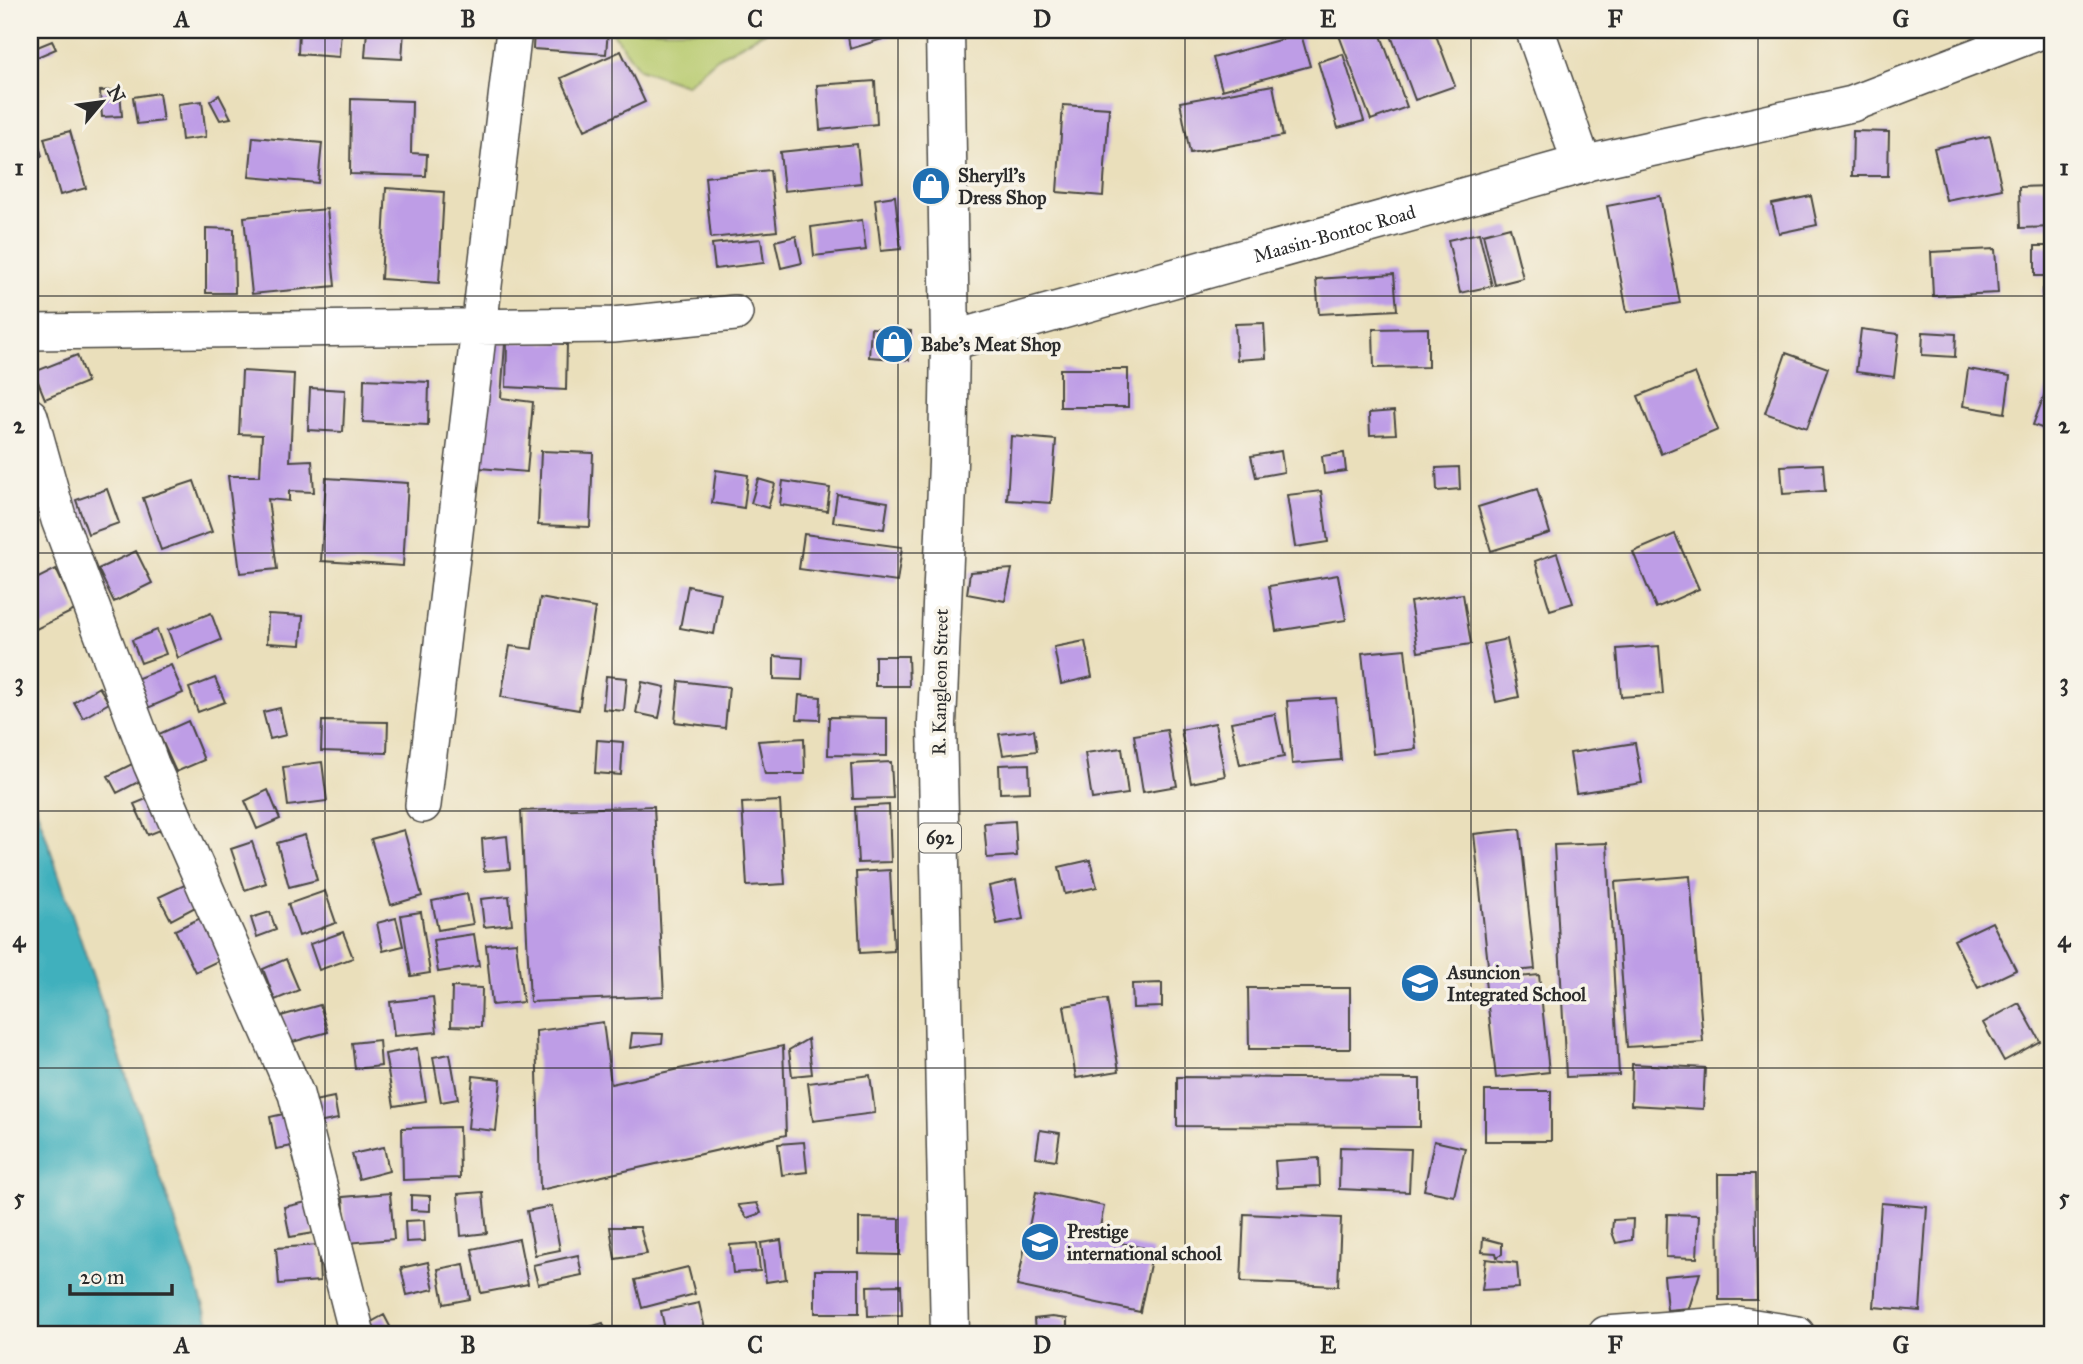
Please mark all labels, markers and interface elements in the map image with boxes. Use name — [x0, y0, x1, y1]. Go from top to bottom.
text: A — [172, 5, 190, 33]
text: B — [460, 5, 476, 33]
text: C — [747, 5, 763, 33]
text: D — [1033, 5, 1051, 33]
text: E — [1320, 5, 1337, 33]
text: F — [1607, 5, 1623, 33]
text: G — [1893, 5, 1910, 33]
north arrow — [66, 66, 136, 136]
text: N — [102, 81, 130, 107]
text: 1 — [14, 153, 24, 181]
text: 1 — [2059, 153, 2069, 181]
place label: Sheryll's Dress Shop — [958, 164, 1047, 210]
shop icon: Sheryll's Dress Shop — [910, 165, 952, 207]
street label: Maasin-Bontoc Road — [1250, 200, 1418, 267]
shop icon: Babe's Meat Shop — [873, 323, 915, 365]
place label: Babe's Meat Shop — [921, 333, 1062, 357]
text: 2 — [13, 411, 25, 439]
text: 2 — [2058, 411, 2070, 439]
street label: R. Kangleon Street — [927, 608, 954, 756]
text: 3 — [14, 668, 24, 697]
text: 3 — [2059, 668, 2069, 697]
road number: 692 — [919, 824, 961, 852]
text: 4 — [13, 925, 27, 953]
text: 4 — [2058, 925, 2072, 953]
place label: Asuncion Integrated School — [1445, 961, 1587, 1007]
school or university icon: Asuncion Integrated School — [1399, 962, 1441, 1004]
text: 5 — [14, 1183, 25, 1211]
text: 5 — [2059, 1183, 2070, 1211]
place label: Prestige international school — [1067, 1220, 1222, 1265]
school or university icon: Prestige international school — [1019, 1221, 1061, 1263]
scale bar — [70, 1252, 172, 1296]
text: 20 m — [80, 1264, 125, 1290]
text: A — [172, 1331, 190, 1359]
text: B — [460, 1331, 476, 1359]
text: C — [747, 1331, 763, 1359]
text: D — [1033, 1331, 1051, 1359]
text: E — [1320, 1331, 1337, 1359]
text: F — [1607, 1331, 1623, 1359]
text: G — [1893, 1331, 1910, 1359]

